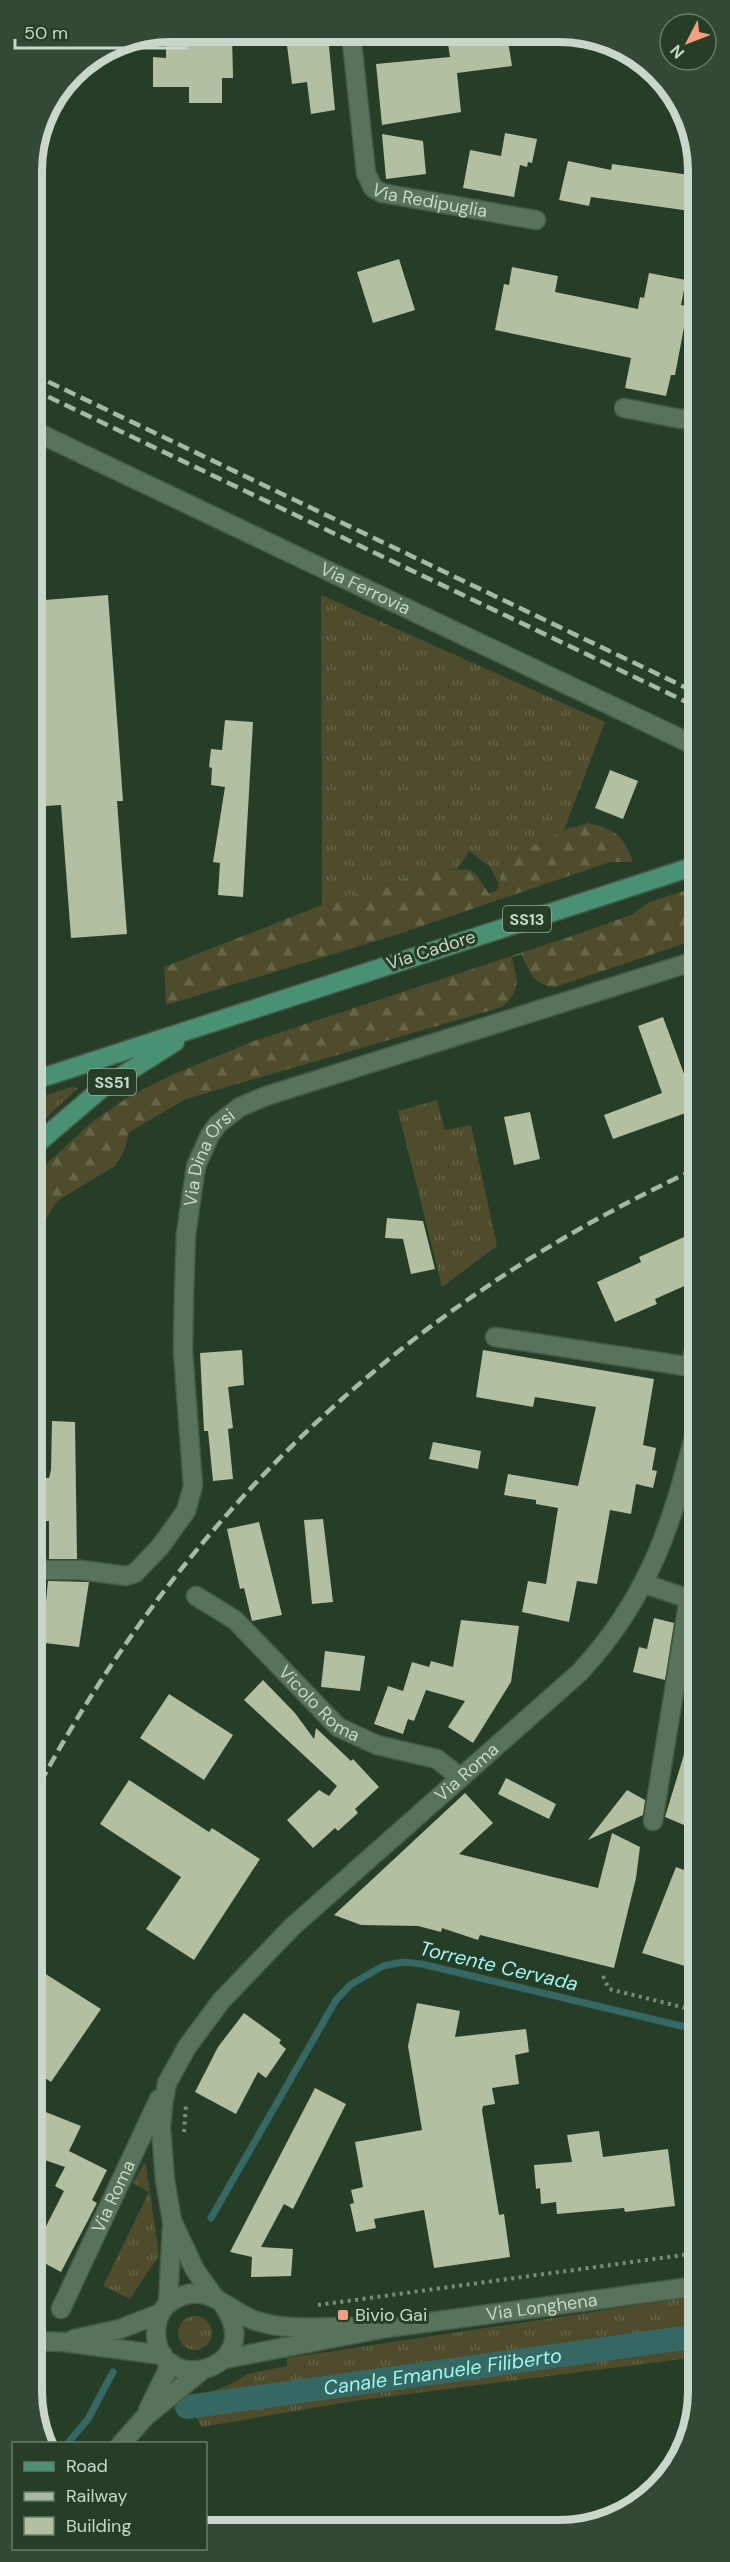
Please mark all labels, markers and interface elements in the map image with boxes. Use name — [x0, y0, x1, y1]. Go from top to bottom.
scale bar — [15, 12, 186, 50]
north arrow — [658, 12, 718, 72]
text: 50 m — [24, 21, 68, 45]
text: N — [666, 40, 689, 63]
street label: Via Redipuglia — [367, 178, 489, 223]
street label: Via Ferrovia — [316, 557, 414, 620]
road number: SS13 — [503, 906, 551, 932]
street label: Via Cadore — [383, 924, 479, 976]
road number: SS51 — [88, 1069, 136, 1095]
street label: Via Dina Orsi — [178, 1103, 240, 1208]
street label: Vicolo Roma — [273, 1660, 363, 1747]
street label: Via Roma — [430, 1738, 504, 1807]
water label: Torrente Cervada — [417, 1935, 581, 1997]
street label: Via Roma — [86, 2156, 141, 2237]
street label: Via Longhena — [485, 2288, 599, 2326]
place label: Bivio Gai — [355, 2303, 427, 2327]
marker: Bivio Gai — [336, 2308, 350, 2322]
water label: Canale Emanuele Filiberto — [322, 2342, 563, 2401]
legend — [12, 2442, 207, 2550]
text: Road — [66, 2454, 108, 2478]
text: Railway — [66, 2484, 128, 2508]
text: Building — [66, 2514, 131, 2538]

